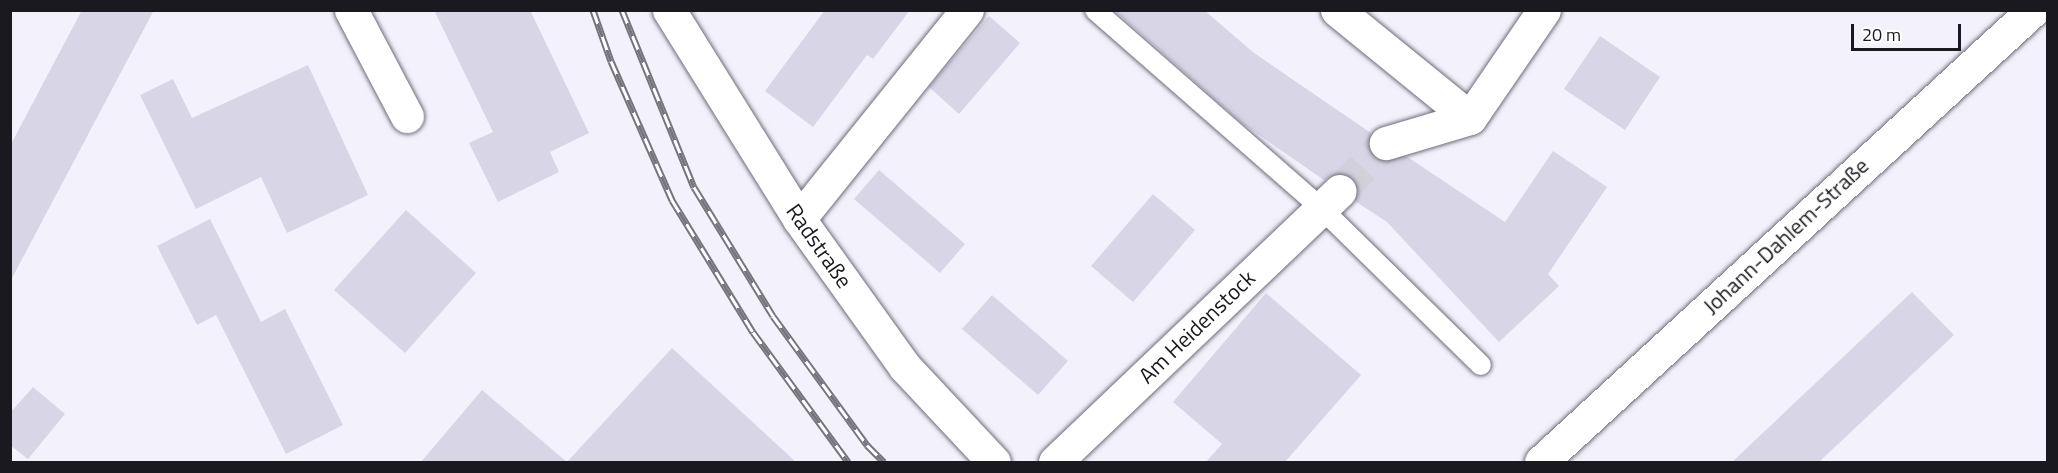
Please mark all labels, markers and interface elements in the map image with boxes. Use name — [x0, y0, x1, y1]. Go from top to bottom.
scale bar — [1854, 12, 1964, 50]
text: 20 m — [1862, 21, 1901, 48]
street label: Johann-Dahlem-Straße — [1698, 153, 1874, 319]
street label: Radstraße — [781, 199, 857, 293]
street label: Am Heidenstock — [1133, 265, 1261, 389]

